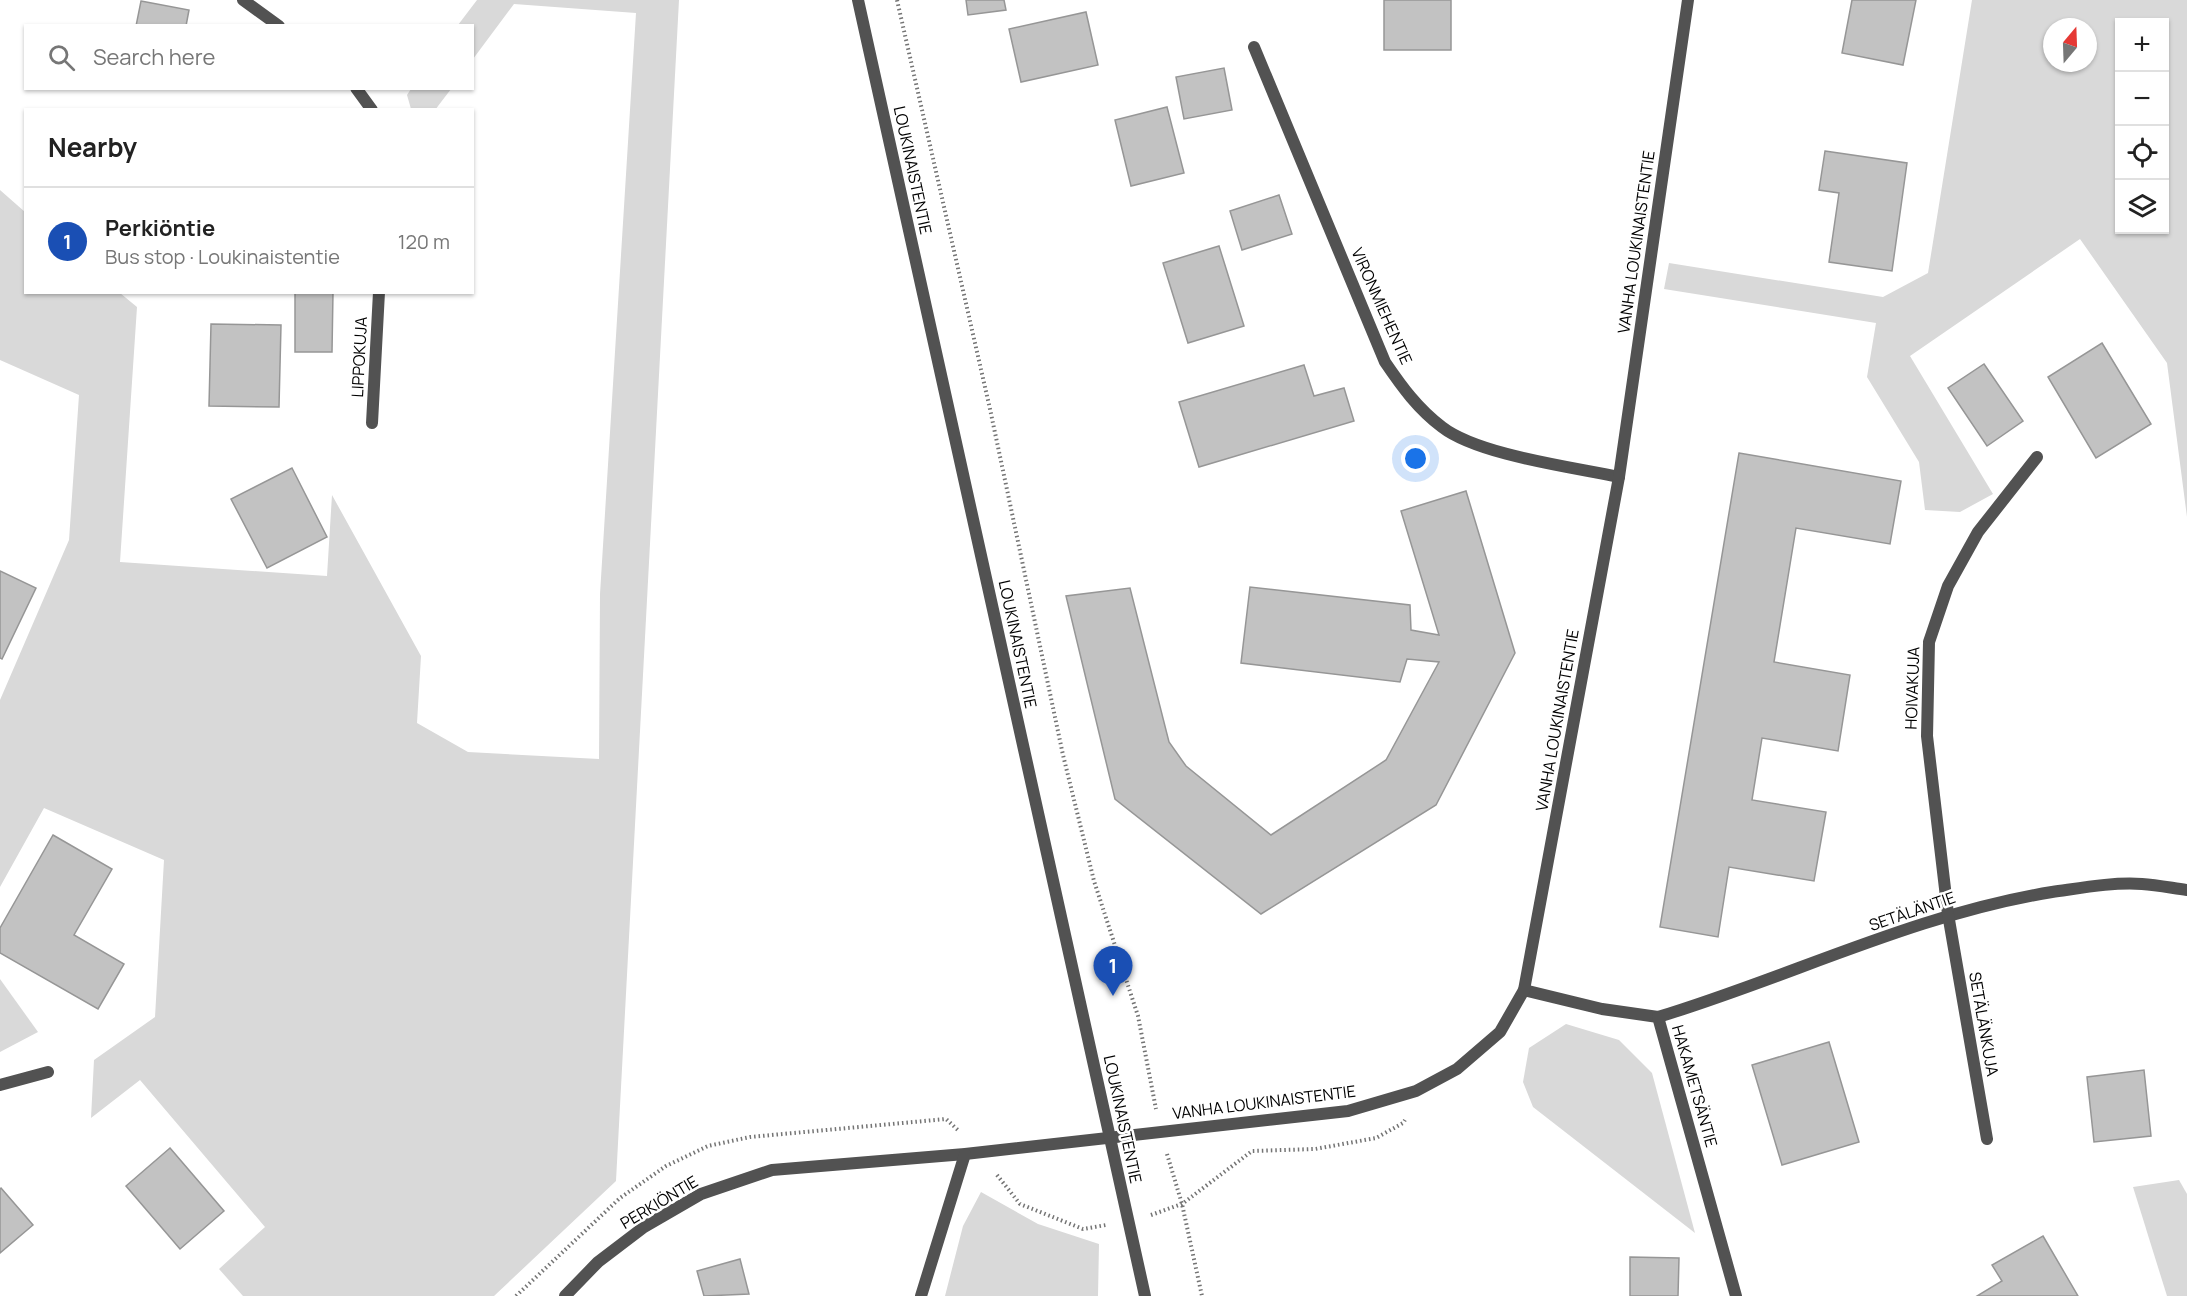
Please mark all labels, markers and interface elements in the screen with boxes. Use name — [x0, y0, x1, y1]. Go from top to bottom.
north arrow — [2043, 18, 2097, 72]
map controls — [2115, 18, 2169, 234]
button: + — [2115, 18, 2169, 72]
search box — [24, 24, 474, 90]
icon: search — [45, 41, 78, 74]
text: Search here — [93, 42, 215, 72]
button: − — [2115, 72, 2169, 126]
street label: LOUKINAISTENTIE — [889, 104, 937, 236]
button: locate — [2115, 126, 2169, 180]
text: Nearby — [48, 129, 137, 165]
street label: VANHA LOUKINAISTENTIE — [1612, 149, 1660, 335]
button: layers — [2115, 180, 2169, 234]
text: Perkiöntie — [105, 213, 215, 243]
text: 1 — [63, 228, 72, 255]
text: 120 m — [398, 228, 450, 255]
text: Bus stop · Loukinaistentie — [105, 243, 340, 270]
street label: VIRONMIEHENTIE — [1346, 244, 1418, 368]
street label: LIPPOKUJA — [346, 316, 372, 398]
your location — [1401, 444, 1430, 473]
street label: LOUKINAISTENTIE — [994, 578, 1042, 710]
street label: VANHA LOUKINAISTENTIE — [1530, 627, 1584, 813]
street label: HOIVAKUJA — [1900, 646, 1924, 730]
street label: SETÄLÄNTIE — [1866, 886, 1958, 936]
pin: 1 — [1094, 946, 1132, 996]
street label: SETÄLÄNKUJA — [1964, 970, 2004, 1078]
street label: HAKAMETSÄNTIE — [1667, 1022, 1723, 1150]
street label: LOUKINAISTENTIE — [1099, 1053, 1147, 1185]
street label: VANHA LOUKINAISTENTIE — [1171, 1080, 1357, 1124]
street label: PERKIÖNTIE — [616, 1170, 702, 1234]

